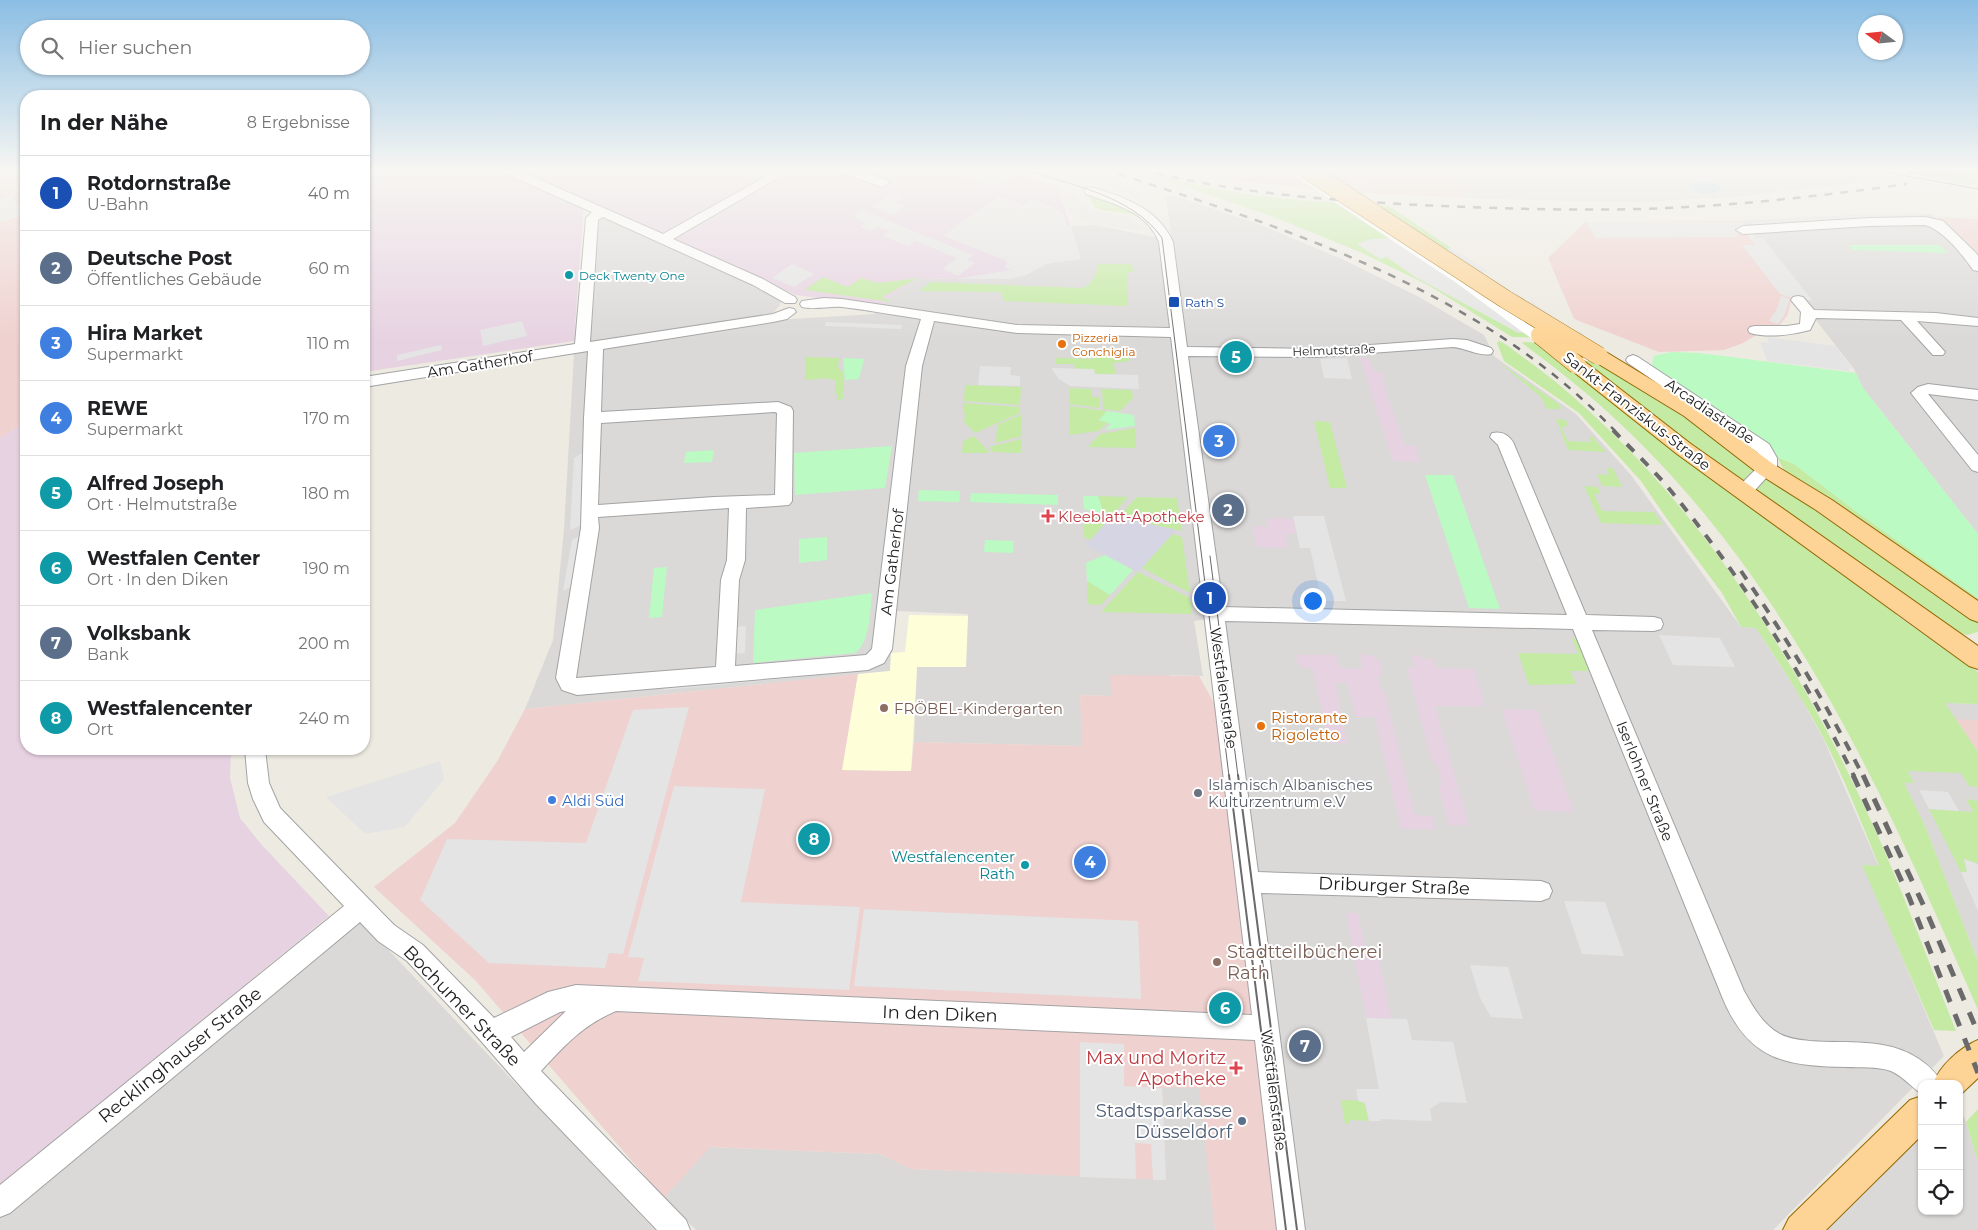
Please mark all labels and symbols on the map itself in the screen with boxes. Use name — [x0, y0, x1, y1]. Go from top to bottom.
north arrow — [1858, 15, 1903, 60]
place label: Deck Twenty One — [579, 268, 685, 283]
marker: Deck Twenty One — [563, 269, 575, 281]
marker: Rath S — [1167, 295, 1181, 309]
place label: Rath S — [1185, 295, 1224, 310]
place label: Pizzeria Conchiglia — [1072, 330, 1136, 359]
marker: Pizzeria Conchiglia — [1056, 338, 1068, 350]
pin: 5 — [1220, 338, 1252, 376]
street label: Helmutstraße — [1292, 341, 1376, 359]
street label: Am Gatherhof — [426, 346, 535, 382]
street label: Sankt-Franziskus-Straße — [1559, 348, 1715, 474]
street label: Arcadiastraße — [1662, 374, 1758, 448]
pin: 3 — [1203, 422, 1235, 460]
pin: 2 — [1212, 491, 1244, 529]
street label: Am Gatherhof — [876, 507, 908, 616]
place label: Kleeblatt-Apotheke — [1058, 507, 1205, 526]
marker: Kleeblatt-Apotheke — [1042, 510, 1054, 522]
pin: 1 — [1194, 579, 1226, 617]
your location — [1300, 588, 1326, 614]
street label: Westfalenstraße — [1206, 626, 1242, 750]
place label: FRÖBEL-Kindergarten — [894, 699, 1063, 718]
marker: FRÖBEL-Kindergarten — [878, 702, 890, 714]
place label: Ristorante Rigoletto — [1271, 708, 1348, 744]
street label: Iserlohner Straße — [1612, 718, 1678, 844]
marker: Ristorante Rigoletto — [1255, 720, 1267, 732]
place label: Islamisch Albanisches Kulturzentrum e.V — [1208, 775, 1373, 811]
marker: Islamisch Albanisches Kulturzentrum e.V — [1192, 787, 1204, 799]
place label: Aldi Süd — [562, 791, 624, 810]
marker: Aldi Süd — [546, 794, 558, 806]
pin: 8 — [798, 820, 830, 858]
pin: 4 — [1074, 843, 1106, 881]
place label: Westfalencenter Rath — [891, 847, 1015, 883]
marker: Westfalencenter Rath — [1019, 859, 1031, 871]
street label: Driburger Straße — [1318, 872, 1470, 900]
street label: Bochumer Straße — [399, 941, 525, 1071]
place label: Stadtteilbücherei Rath — [1227, 941, 1382, 984]
marker: Stadtteilbücherei Rath — [1211, 956, 1223, 968]
street label: Recklinghauser Straße — [94, 982, 266, 1128]
pin: 6 — [1209, 989, 1241, 1027]
street label: In den Diken — [882, 1001, 998, 1027]
pin: 7 — [1289, 1027, 1321, 1065]
street label: Westfalenstraße — [1257, 1028, 1291, 1152]
place label: Max und Moritz Apotheke — [1086, 1047, 1226, 1090]
marker: Max und Moritz Apotheke — [1230, 1062, 1242, 1074]
place label: Stadtsparkasse Düsseldorf — [1096, 1100, 1233, 1143]
marker: Stadtsparkasse Düsseldorf — [1236, 1115, 1248, 1127]

